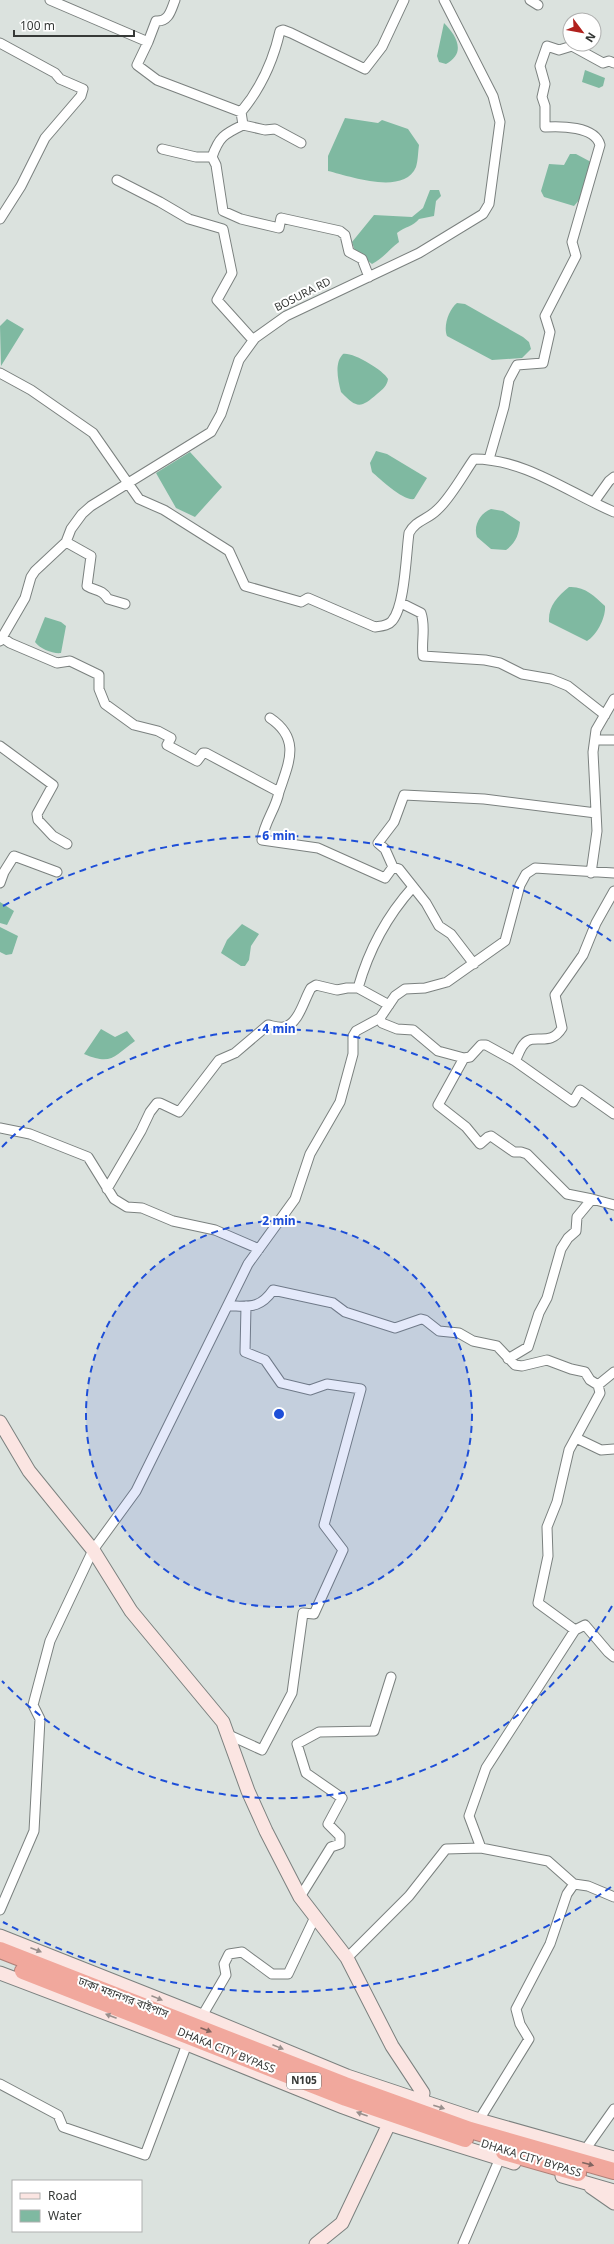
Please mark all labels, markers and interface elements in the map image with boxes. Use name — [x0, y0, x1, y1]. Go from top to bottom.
scale bar — [14, 12, 134, 38]
north arrow — [562, 12, 602, 52]
text: 100 m — [20, 19, 55, 35]
text: N — [581, 29, 598, 44]
street label: BOSURA RD — [272, 275, 334, 315]
text: 6 min — [262, 829, 296, 845]
text: 4 min — [262, 1022, 296, 1038]
text: 2 min — [262, 1214, 296, 1230]
centre of rings — [272, 1407, 286, 1421]
one-way arrow — [31, 1948, 43, 1954]
street label: ঢাকা মহানগর বাইপাস — [75, 1974, 170, 2022]
one-way arrow — [152, 1995, 163, 2001]
one-way arrow — [105, 2013, 117, 2019]
street label: DHAKA CITY BYPASS — [175, 2025, 277, 2077]
one-way arrow — [200, 2028, 212, 2034]
one-way arrow — [272, 2044, 283, 2050]
road number: N105 — [287, 2073, 321, 2089]
one-way arrow — [433, 2105, 445, 2111]
one-way arrow — [356, 2111, 368, 2117]
street label: DHAKA CITY BYPASS — [479, 2137, 583, 2181]
one-way arrow — [582, 2161, 594, 2167]
legend — [12, 2180, 142, 2232]
text: Road — [48, 2189, 77, 2205]
text: Water — [48, 2209, 82, 2225]

